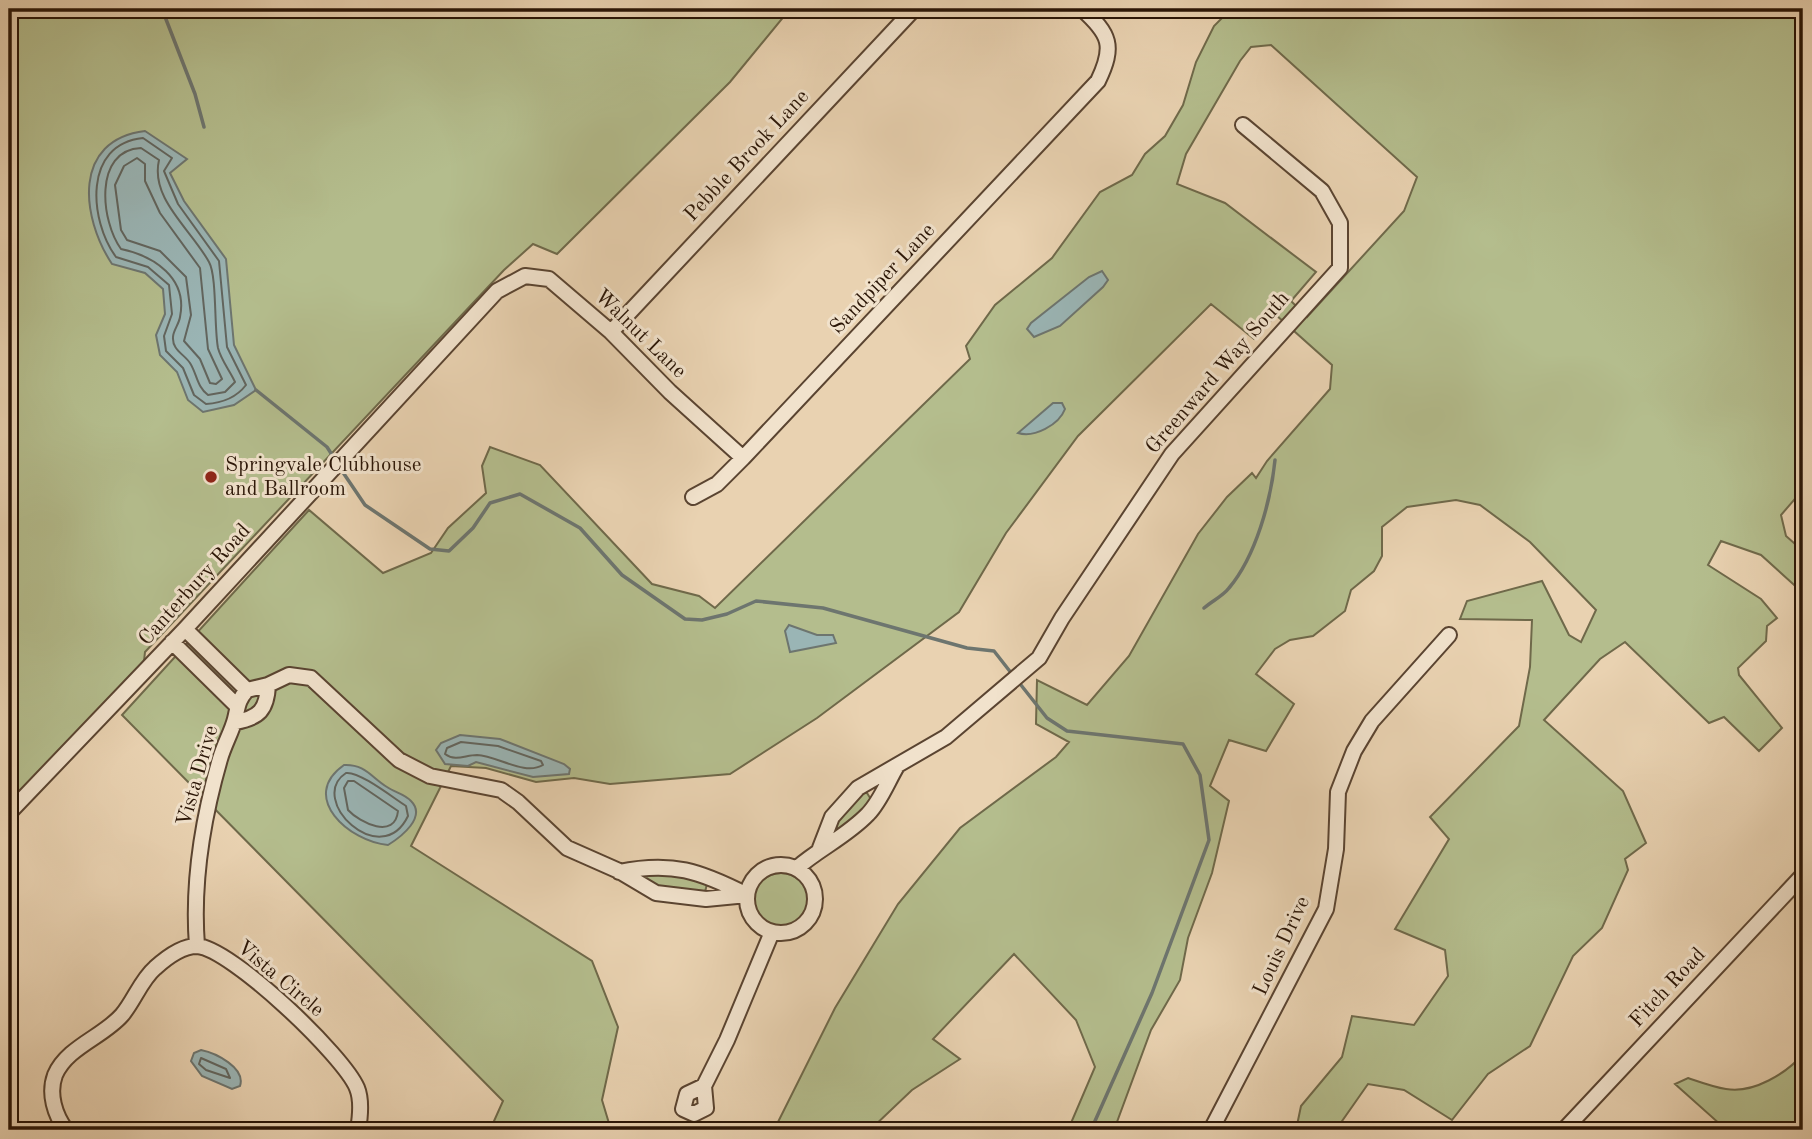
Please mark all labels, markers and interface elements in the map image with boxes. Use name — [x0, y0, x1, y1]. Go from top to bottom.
street label: Pebble Brook Lane — [681, 86, 813, 226]
street label: Sandpiper Lane — [827, 220, 939, 338]
street label: Walnut Lane — [590, 285, 690, 383]
street label: Greenward Way South — [1142, 288, 1294, 458]
place label: Springvale Clubhouse and Ballroom — [225, 455, 421, 500]
marker: Springvale Clubhouse and Ballroom — [203, 469, 219, 485]
street label: Canterbury Road — [135, 520, 255, 650]
street label: Vista Drive — [174, 723, 222, 829]
street label: Louis Drive — [1250, 893, 1314, 999]
street label: Vista Circle — [232, 937, 328, 1021]
street label: Fitch Road — [1626, 944, 1710, 1032]

